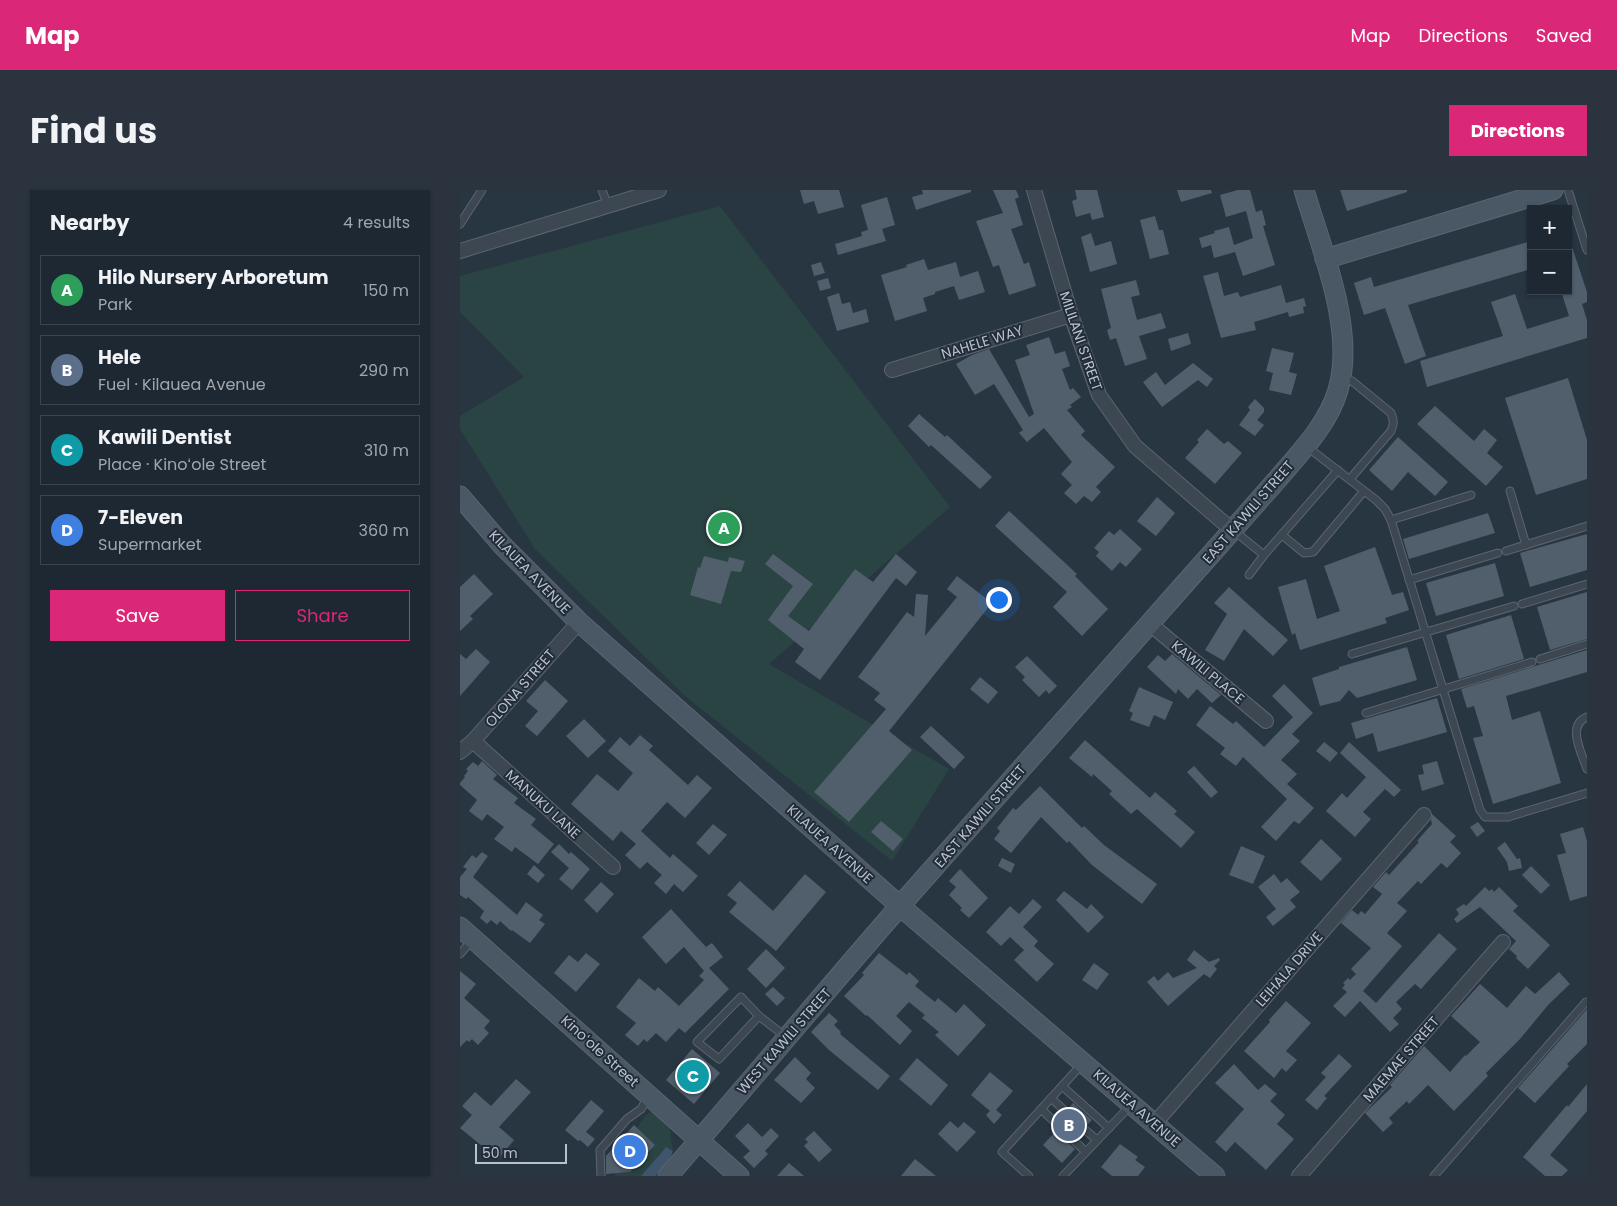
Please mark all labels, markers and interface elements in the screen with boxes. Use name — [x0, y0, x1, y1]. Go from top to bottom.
text: Map — [25, 19, 80, 52]
text: Map — [1351, 23, 1390, 48]
text: Directions — [1418, 23, 1508, 48]
text: Saved — [1536, 23, 1592, 48]
button: Directions — [1449, 105, 1587, 156]
text: Find us — [30, 106, 157, 155]
map controls — [1527, 205, 1572, 295]
button: + — [1527, 205, 1572, 250]
text: Nearby — [50, 208, 130, 237]
text: 4 results — [343, 211, 410, 234]
button: − — [1527, 250, 1572, 295]
text: Hilo Nursery Arboretum — [98, 264, 329, 291]
text: A — [61, 279, 73, 302]
text: 150 m — [363, 279, 409, 302]
street label: MILILANI STREET — [1055, 289, 1107, 394]
text: Park — [98, 293, 132, 316]
street label: NAHELE WAY — [939, 320, 1025, 364]
text: Hele — [98, 344, 141, 371]
text: B — [62, 359, 72, 382]
text: 290 m — [359, 359, 409, 382]
text: Fuel · Kilauea Avenue — [98, 373, 266, 396]
text: Kawili Dentist — [98, 424, 231, 451]
text: C — [61, 439, 73, 462]
text: 310 m — [364, 439, 409, 462]
text: Place · Kinoʻole Street — [98, 453, 266, 476]
street label: EAST KAWILI STREET — [1198, 456, 1299, 568]
text: 7-Eleven — [98, 504, 183, 531]
pin: A — [708, 509, 740, 547]
text: D — [61, 519, 73, 542]
text: 360 m — [359, 519, 409, 542]
street label: KILAUEA AVENUE — [485, 526, 575, 618]
text: Supermarket — [98, 533, 202, 556]
your location — [986, 587, 1012, 613]
button: Save — [50, 590, 225, 641]
button: Share — [235, 590, 410, 641]
street label: KAWILI PLACE — [1167, 635, 1249, 709]
street label: OLONA STREET — [481, 644, 560, 731]
street label: EAST KAWILI STREET — [930, 760, 1031, 872]
street label: MANUKU LANE — [501, 765, 585, 843]
street label: KILAUEA AVENUE — [783, 800, 877, 888]
street label: LEIHALA DRIVE — [1251, 927, 1327, 1011]
street label: WEST KAWILI STREET — [732, 983, 836, 1098]
street label: Kinoʻole Street — [557, 1011, 643, 1091]
street label: MAEMAE STREET — [1358, 1012, 1444, 1106]
pin: C — [677, 1057, 709, 1095]
street label: KILAUEA AVENUE — [1089, 1064, 1185, 1152]
pin: B — [1053, 1106, 1085, 1144]
pin: D — [614, 1132, 646, 1170]
scale bar — [475, 1141, 568, 1164]
text: 50 m — [482, 1143, 518, 1163]

